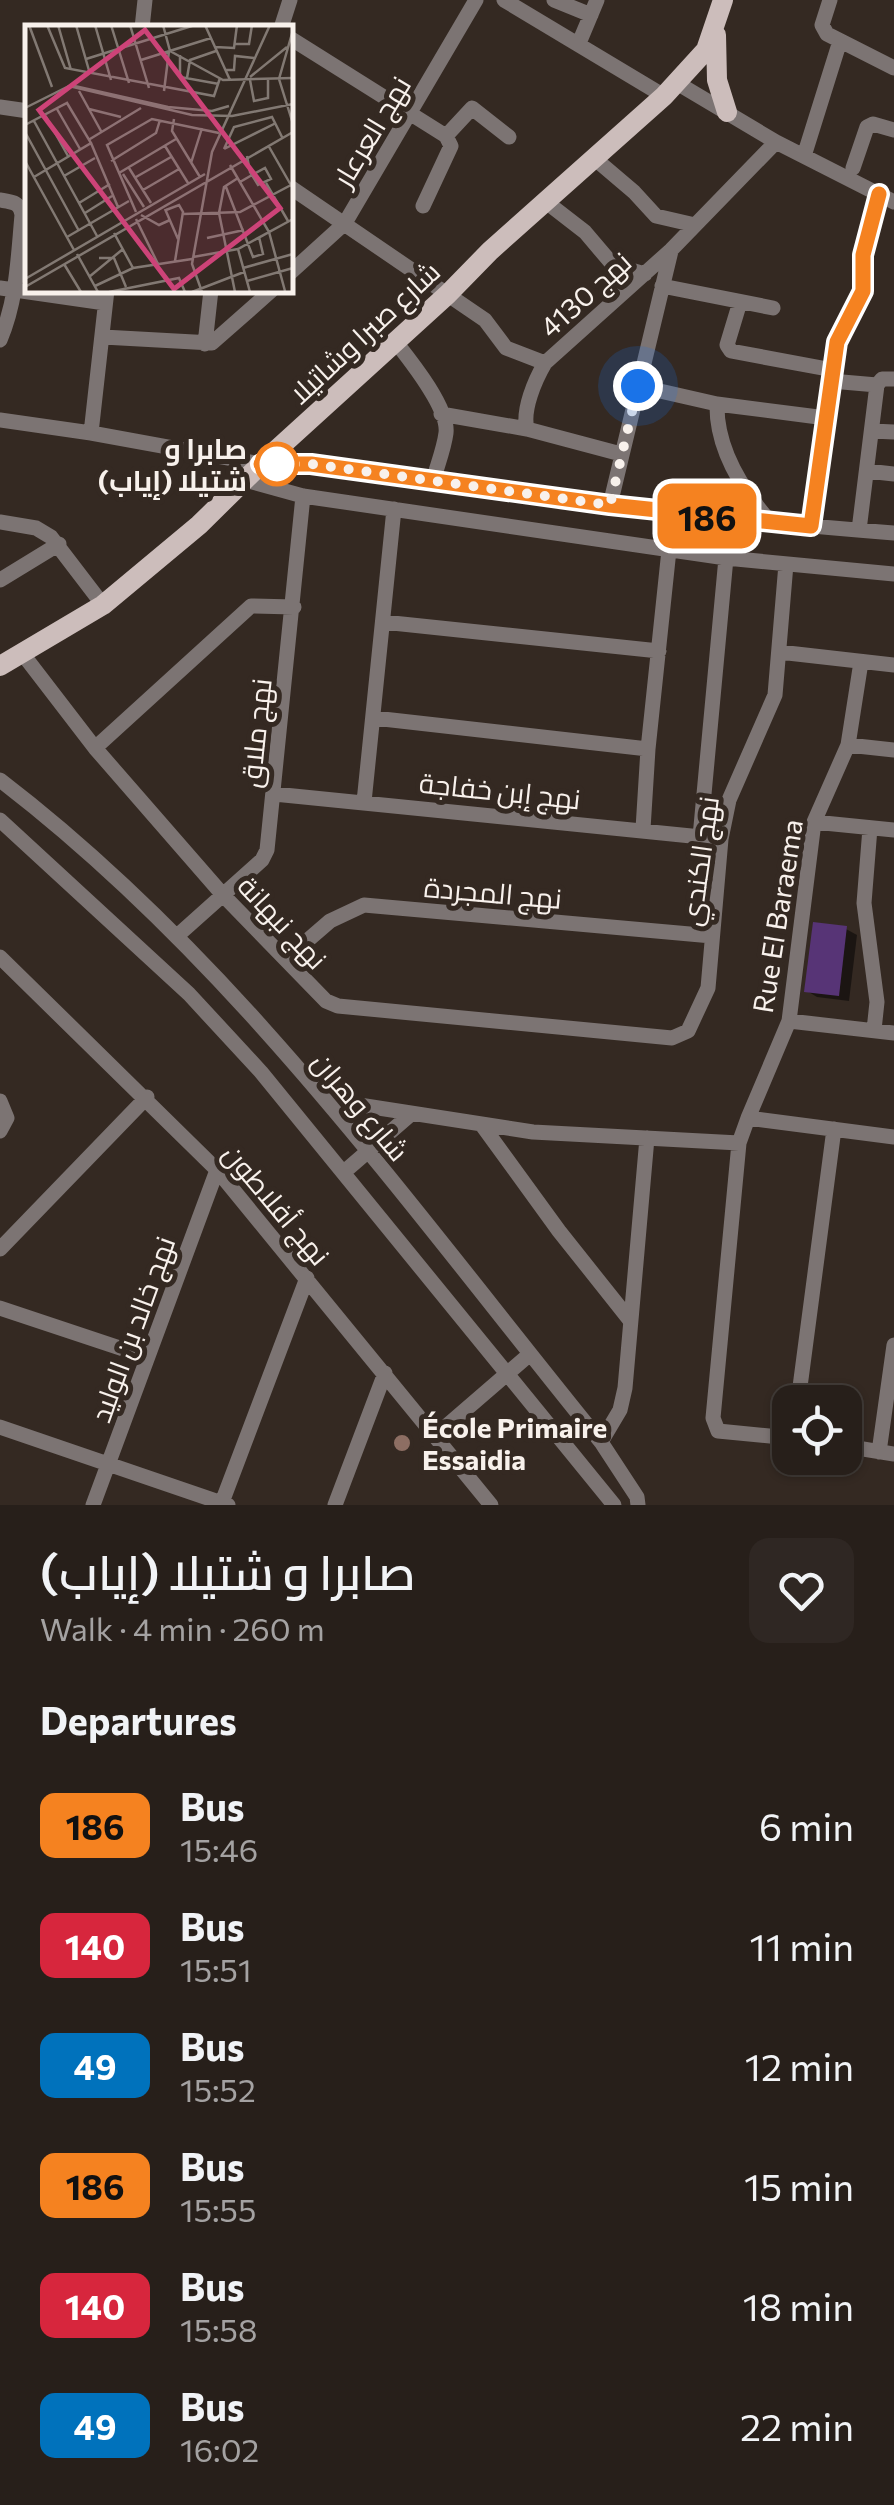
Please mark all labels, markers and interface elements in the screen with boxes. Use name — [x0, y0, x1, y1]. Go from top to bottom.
inset map — [25, 25, 292, 292]
street label: نهج العرعار — [324, 70, 420, 196]
street label: نهج 4130 — [532, 244, 640, 346]
street label: شارع صبرا وشاتيلا — [282, 254, 448, 413]
your location — [613, 361, 663, 411]
place label: صابرا و شتيلا (إياب) — [98, 431, 247, 500]
marker: صابرا و شتيلا (إياب) — [256, 443, 298, 485]
line badge: 186 — [650, 484, 764, 548]
text: 186 — [677, 495, 737, 538]
street label: نهج ملاق — [232, 677, 281, 790]
street label: نهج إبن خفاجة — [417, 765, 582, 818]
street label: نهج الكندي — [673, 794, 731, 929]
street label: Rue El Baraema — [745, 817, 809, 1015]
street label: نهج نبهانة — [229, 868, 335, 978]
street label: نهج المجردة — [422, 869, 563, 918]
street label: شارع وهران — [303, 1045, 416, 1169]
street label: نهج أفلاطون — [214, 1136, 338, 1273]
street label: نهج خالد بن الوليد — [83, 1231, 184, 1428]
map controls — [772, 1385, 862, 1475]
button: locate — [772, 1385, 862, 1475]
place label: École Primaire Essaidia — [422, 1410, 607, 1476]
marker: École Primaire Essaidia — [391, 1432, 413, 1454]
button: heart — [749, 1538, 854, 1643]
text: صابرا و شتيلا (إياب) — [40, 1541, 415, 1600]
text: Walk · 4 min · 260 m — [40, 1608, 325, 1648]
text: Departures — [40, 1696, 237, 1743]
text: Bus — [180, 1782, 245, 1829]
text: 6 min — [759, 1802, 854, 1849]
text: 186 — [65, 1804, 125, 1847]
text: 15:46 — [180, 1829, 258, 1869]
text: Bus — [180, 1902, 245, 1949]
text: 11 min — [750, 1922, 854, 1969]
text: 140 — [65, 1924, 125, 1967]
text: 15:51 — [180, 1949, 252, 1989]
text: Bus — [180, 2022, 245, 2069]
text: 12 min — [745, 2042, 854, 2089]
text: 49 — [73, 2044, 117, 2087]
text: 15:52 — [180, 2069, 256, 2109]
text: Bus — [180, 2142, 245, 2189]
text: 15 min — [744, 2162, 854, 2209]
text: 186 — [65, 2164, 125, 2207]
text: 15:55 — [180, 2189, 256, 2229]
text: Bus — [180, 2262, 245, 2309]
text: 18 min — [743, 2282, 854, 2329]
text: 140 — [65, 2284, 125, 2327]
text: 15:58 — [180, 2309, 257, 2349]
text: Bus — [180, 2382, 245, 2429]
text: 22 min — [740, 2402, 854, 2449]
text: 49 — [73, 2404, 117, 2447]
text: 16:02 — [180, 2429, 259, 2469]

